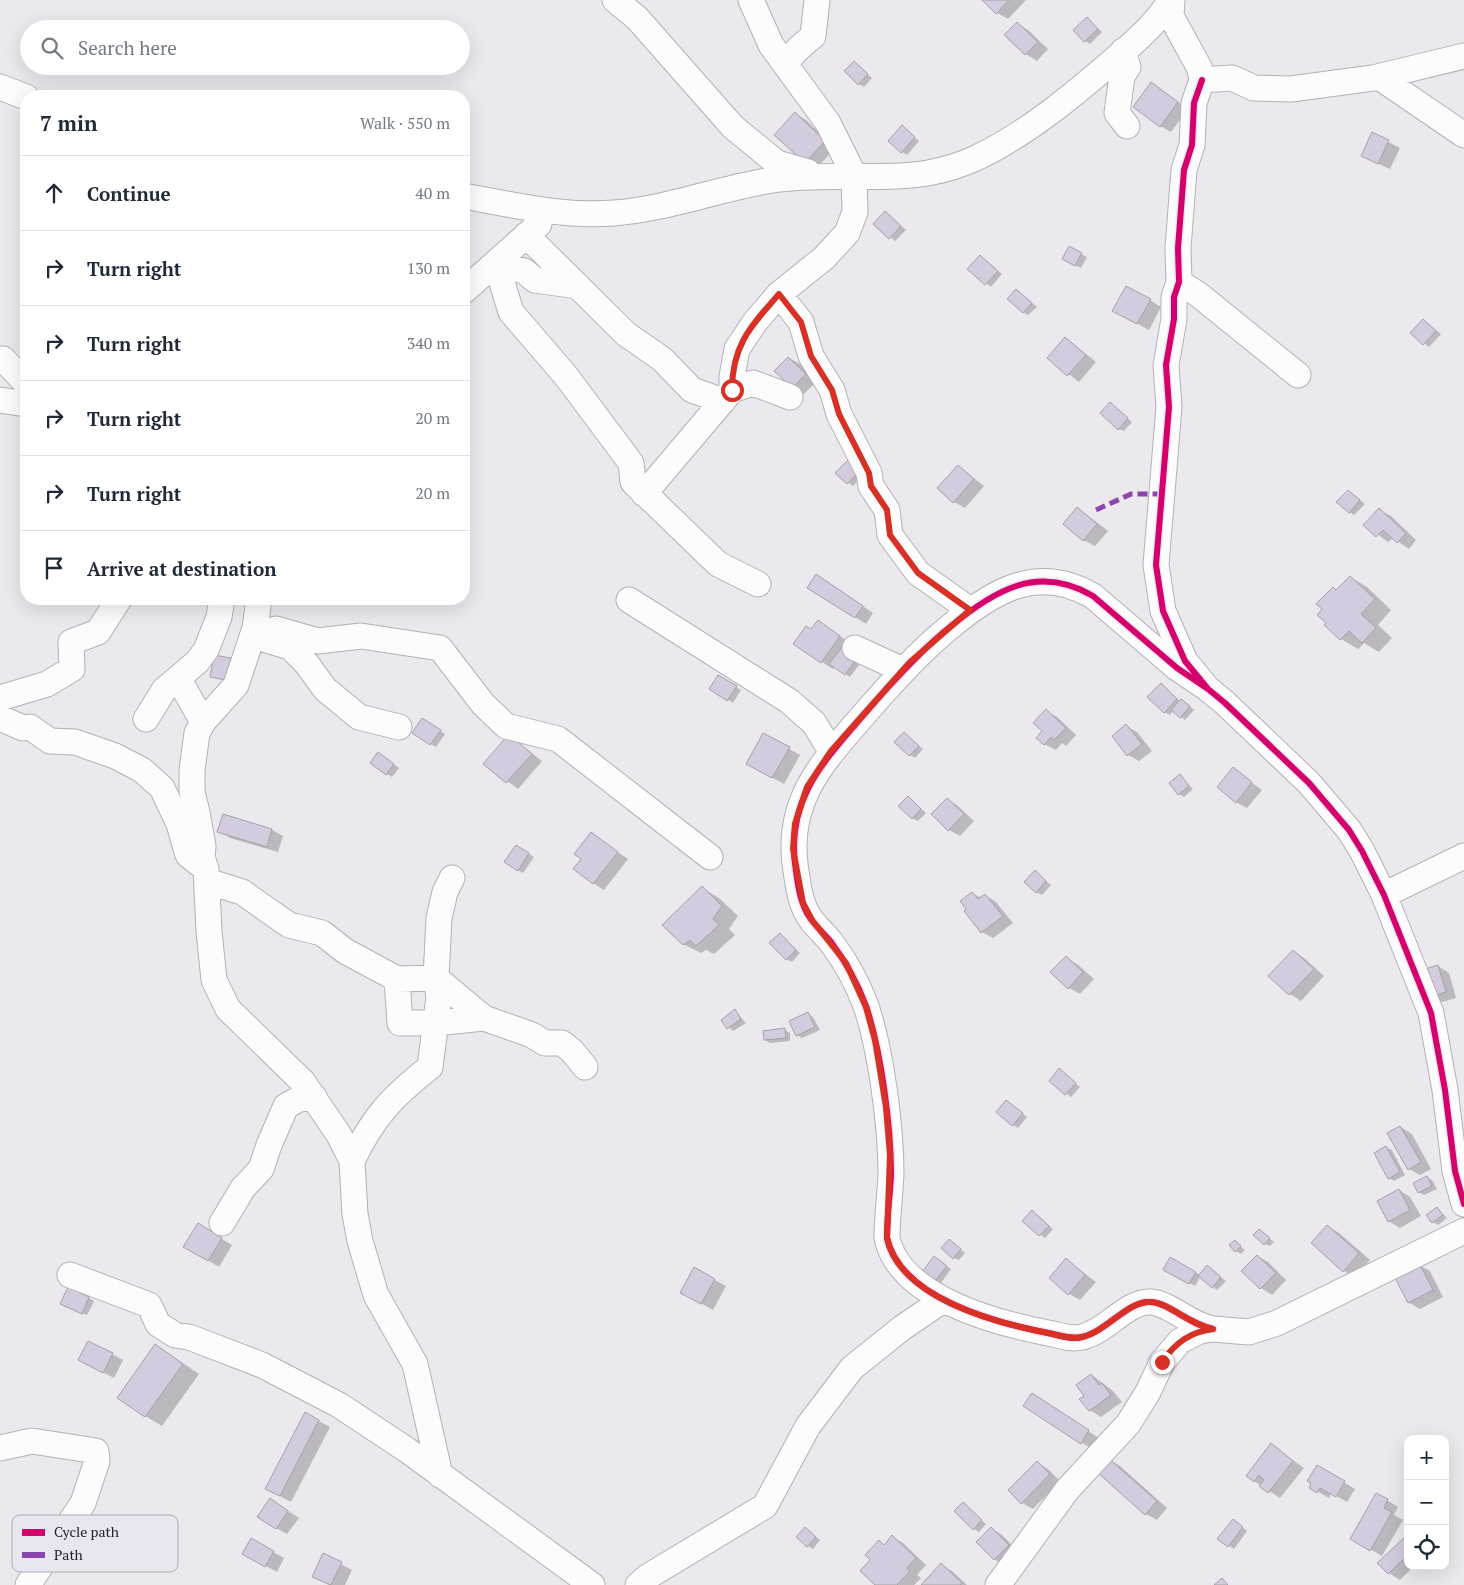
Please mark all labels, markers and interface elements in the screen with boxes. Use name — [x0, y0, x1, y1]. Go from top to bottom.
search box — [20, 20, 470, 75]
icon: search — [38, 34, 66, 62]
text: Search here — [78, 35, 177, 60]
text: 7 min — [40, 109, 97, 137]
text: Walk · 550 m — [360, 112, 450, 134]
icon: ahead — [40, 179, 68, 207]
text: Continue — [87, 181, 171, 206]
text: 40 m — [415, 182, 450, 204]
icon: right — [40, 254, 68, 282]
text: Turn right — [87, 256, 181, 281]
text: 130 m — [407, 257, 450, 279]
icon: right — [40, 329, 68, 357]
text: Turn right — [87, 331, 181, 356]
text: 340 m — [407, 332, 450, 354]
route start — [721, 379, 744, 402]
icon: right — [40, 404, 68, 432]
text: Turn right — [87, 406, 181, 431]
text: 20 m — [415, 407, 450, 429]
icon: right — [40, 479, 68, 507]
text: Turn right — [87, 481, 181, 506]
text: 20 m — [415, 482, 450, 504]
icon: arrive — [40, 554, 68, 582]
text: Arrive at destination — [87, 556, 276, 581]
route end — [1151, 1351, 1174, 1374]
map controls — [1404, 1435, 1449, 1570]
button: + — [1404, 1435, 1449, 1480]
button: − — [1404, 1480, 1449, 1525]
legend — [12, 1515, 178, 1572]
text: Cycle path — [54, 1522, 119, 1541]
button: locate — [1404, 1525, 1449, 1570]
text: Path — [54, 1545, 83, 1564]

